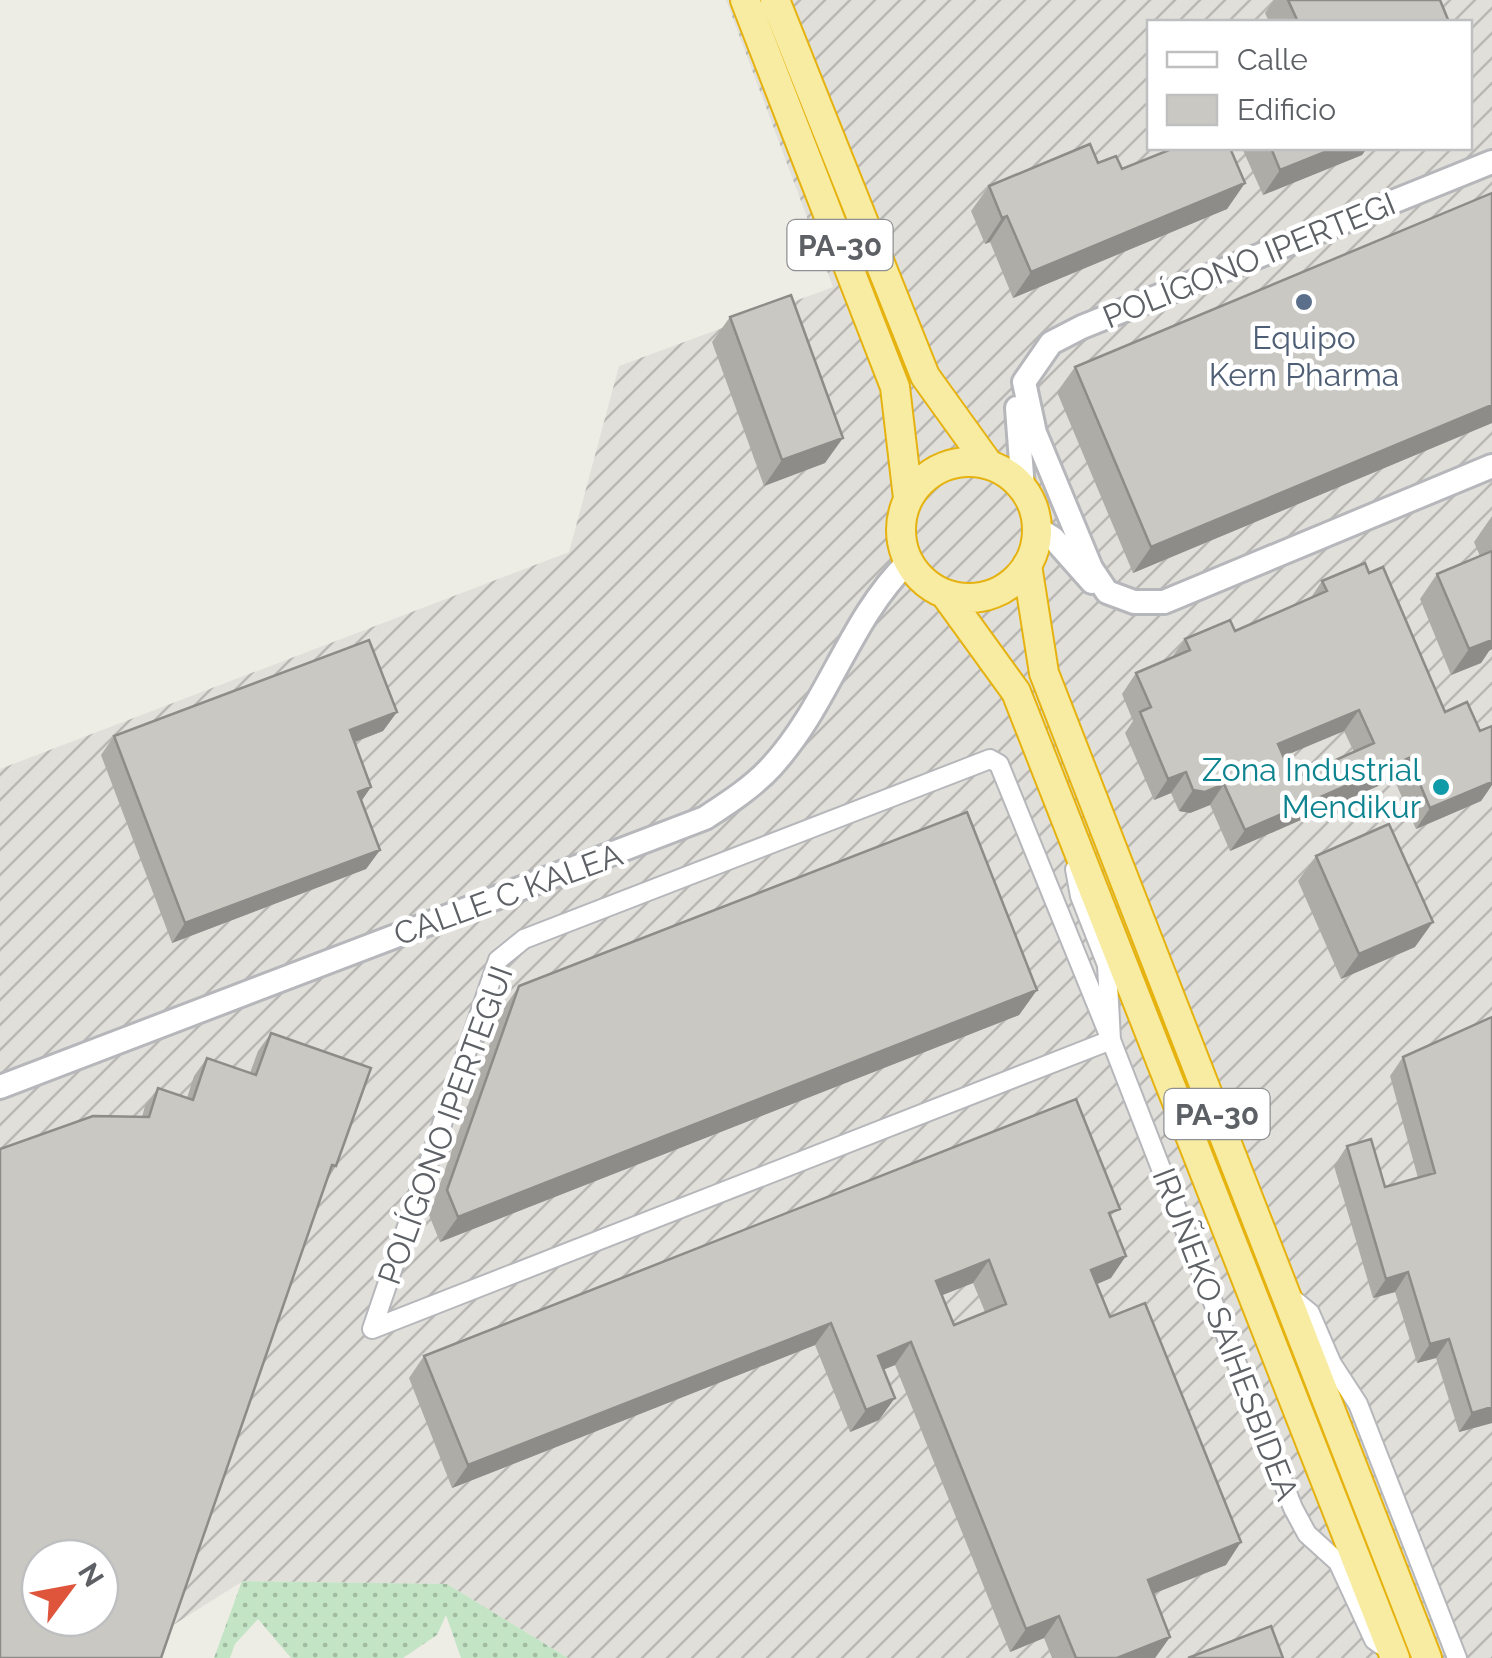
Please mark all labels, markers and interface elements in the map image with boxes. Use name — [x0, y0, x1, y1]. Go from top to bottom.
legend — [1147, 20, 1472, 150]
text: Calle — [1237, 42, 1308, 77]
text: Edificio — [1237, 92, 1336, 127]
street label: POLÍGONO IPERTEGI — [1098, 184, 1400, 336]
road number: PA-30 — [788, 220, 892, 270]
marker: Equipo Kern Pharma — [1293, 291, 1315, 313]
place label: Equipo Kern Pharma — [1209, 319, 1399, 393]
place label: Zona Industrial Mendikur — [1202, 751, 1421, 825]
marker: Zona Industrial Mendikur — [1430, 776, 1452, 798]
street label: CALLE C KALEA — [389, 835, 628, 952]
street label: POLÍGONO IPERTEGUI — [370, 961, 520, 1289]
road number: PA-30 — [1164, 1089, 1270, 1139]
street label: IRUÑEKO SAIHESBIDEA — [1145, 1163, 1307, 1506]
north arrow — [20, 1538, 120, 1638]
text: N — [71, 1557, 110, 1593]

